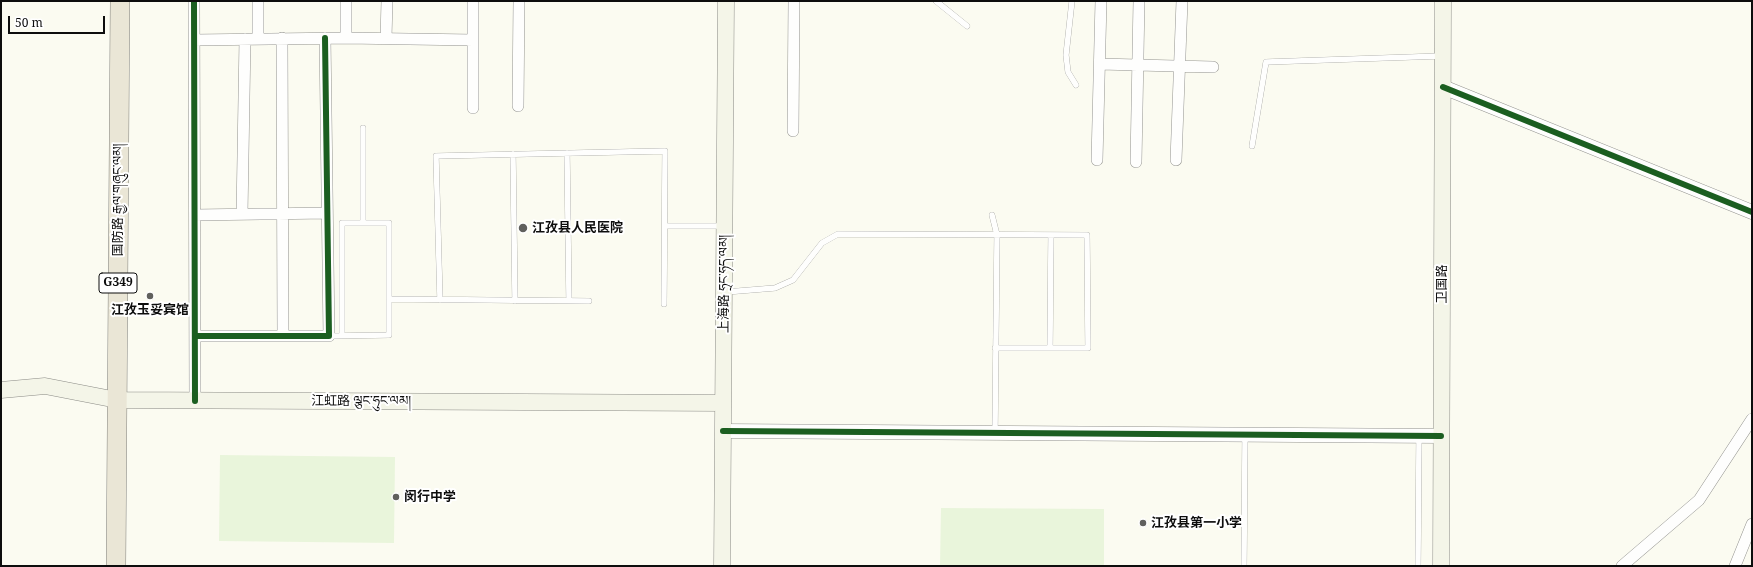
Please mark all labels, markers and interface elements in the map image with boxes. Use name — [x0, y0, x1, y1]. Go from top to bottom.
scale bar — [10, 8, 107, 34]
text: 50 m — [15, 14, 43, 31]
street label: 国防路 རྒྱལ་གཞུང་ལམ། — [110, 144, 126, 256]
place label: 江孜县人民医院 — [532, 220, 623, 236]
marker: 江孜县人民医院 — [517, 222, 529, 234]
street label: 上海路 ཧྲང་ཧད་ལམ། — [716, 235, 732, 333]
street label: 卫国路 — [1434, 265, 1450, 303]
road number: G349 — [99, 273, 137, 293]
marker: 江孜玉妥宾馆 — [145, 291, 155, 301]
place label: 江孜玉妥宾馆 — [111, 302, 189, 318]
street label: 江虹路 ལྕང་ཧུང་ལམ། — [311, 393, 411, 409]
place label: 闵行中学 — [404, 489, 456, 505]
marker: 闵行中学 — [391, 492, 401, 502]
place label: 江孜县第一小学 — [1151, 515, 1242, 531]
marker: 江孜县第一小学 — [1138, 518, 1148, 528]

